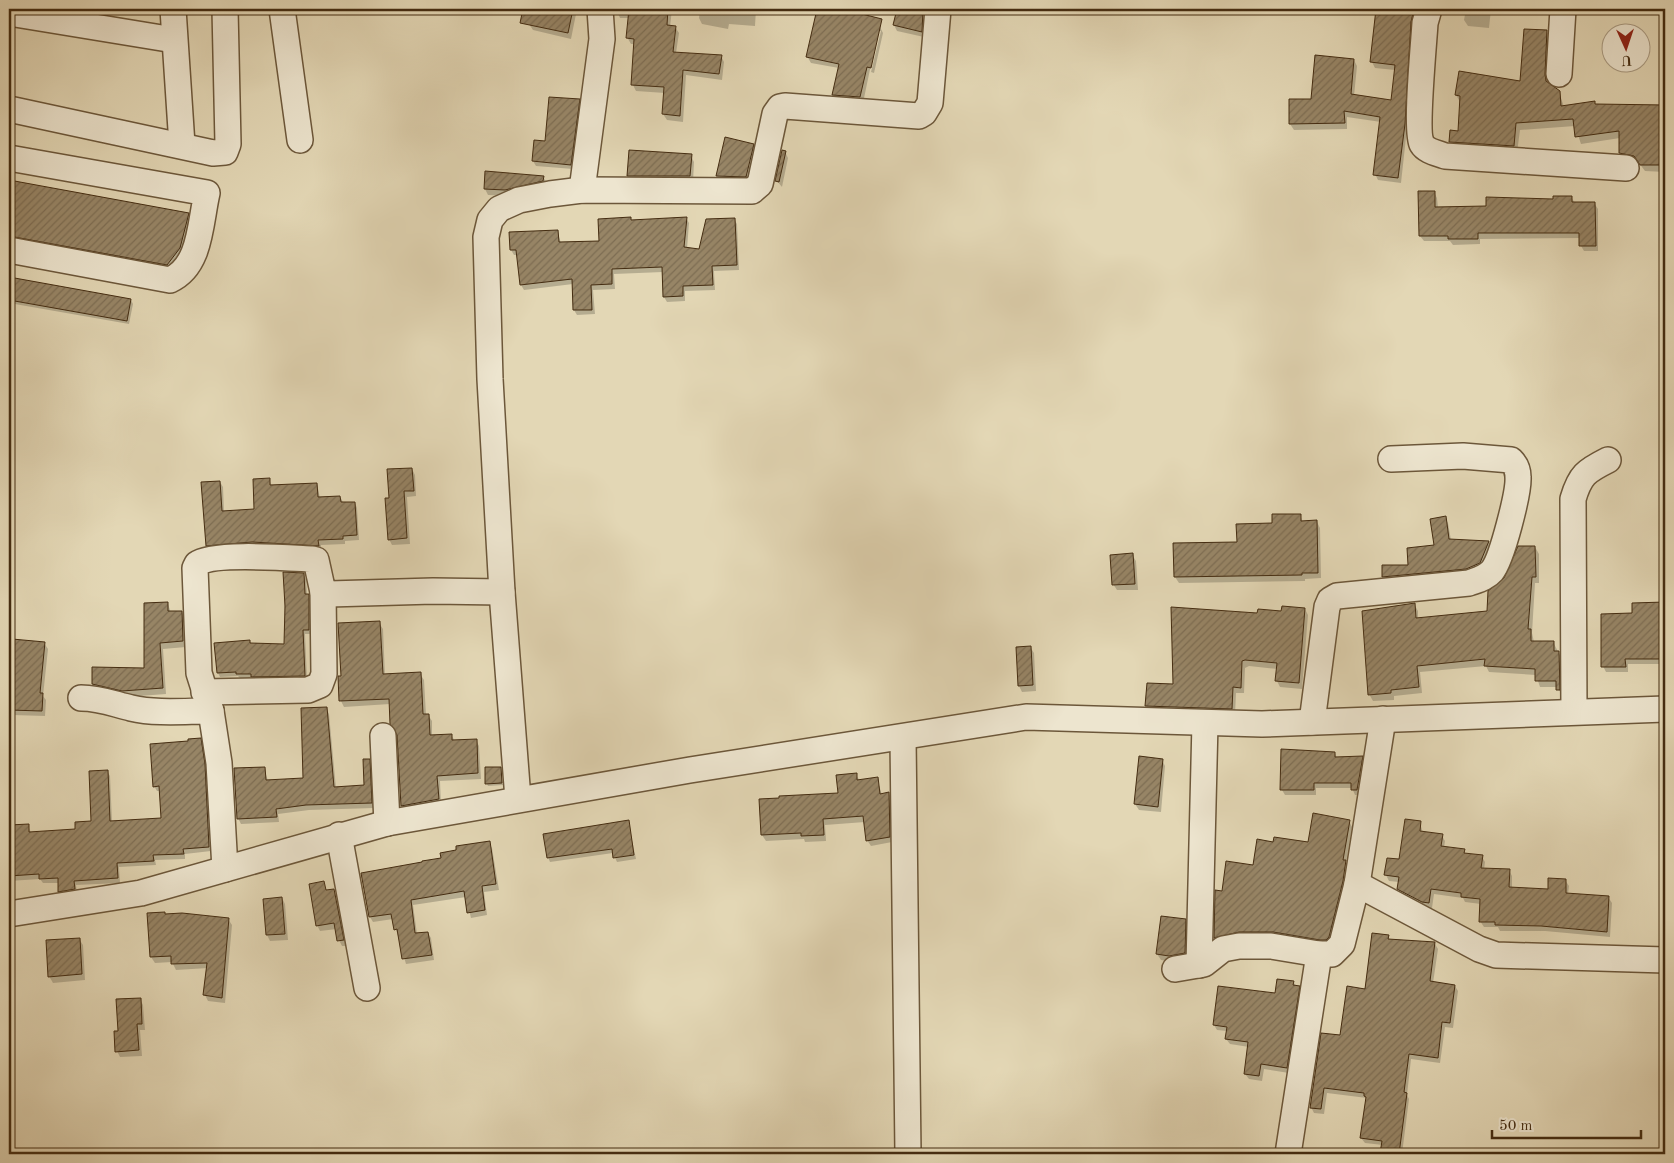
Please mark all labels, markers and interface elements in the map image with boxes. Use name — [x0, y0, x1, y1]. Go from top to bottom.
north arrow — [1602, 22, 1652, 72]
text: U — [1621, 53, 1633, 67]
scale bar — [1492, 1108, 1640, 1140]
text: 50 m — [1499, 1119, 1533, 1134]

